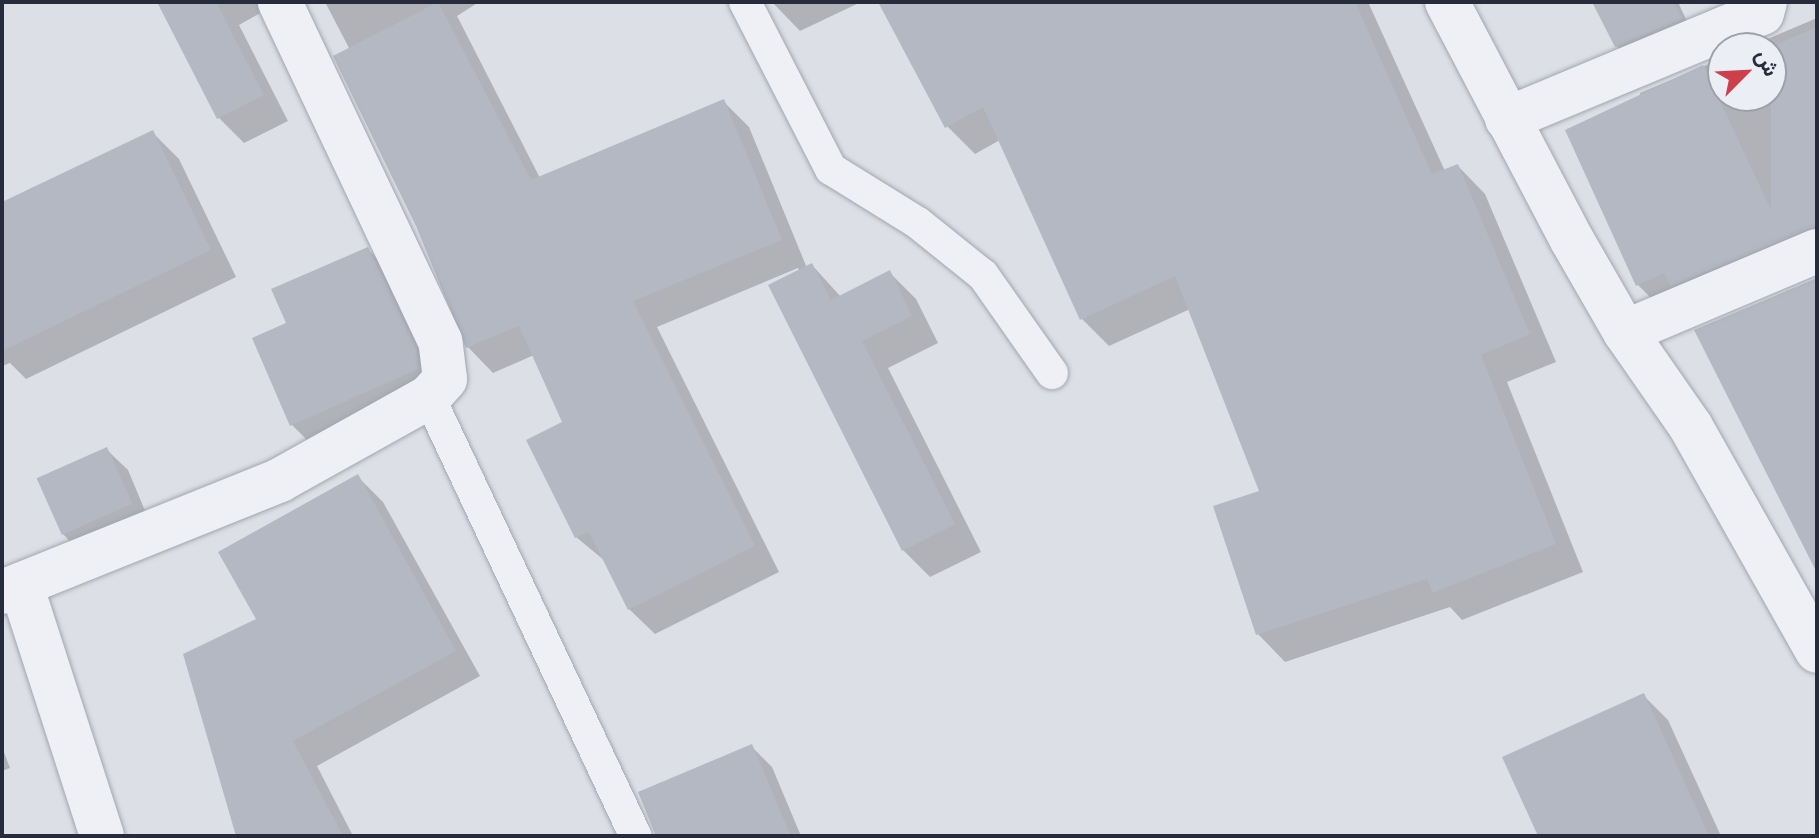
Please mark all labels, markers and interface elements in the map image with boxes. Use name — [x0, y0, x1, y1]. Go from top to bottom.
north arrow — [1707, 32, 1787, 112]
text: ش — [1750, 46, 1784, 80]

